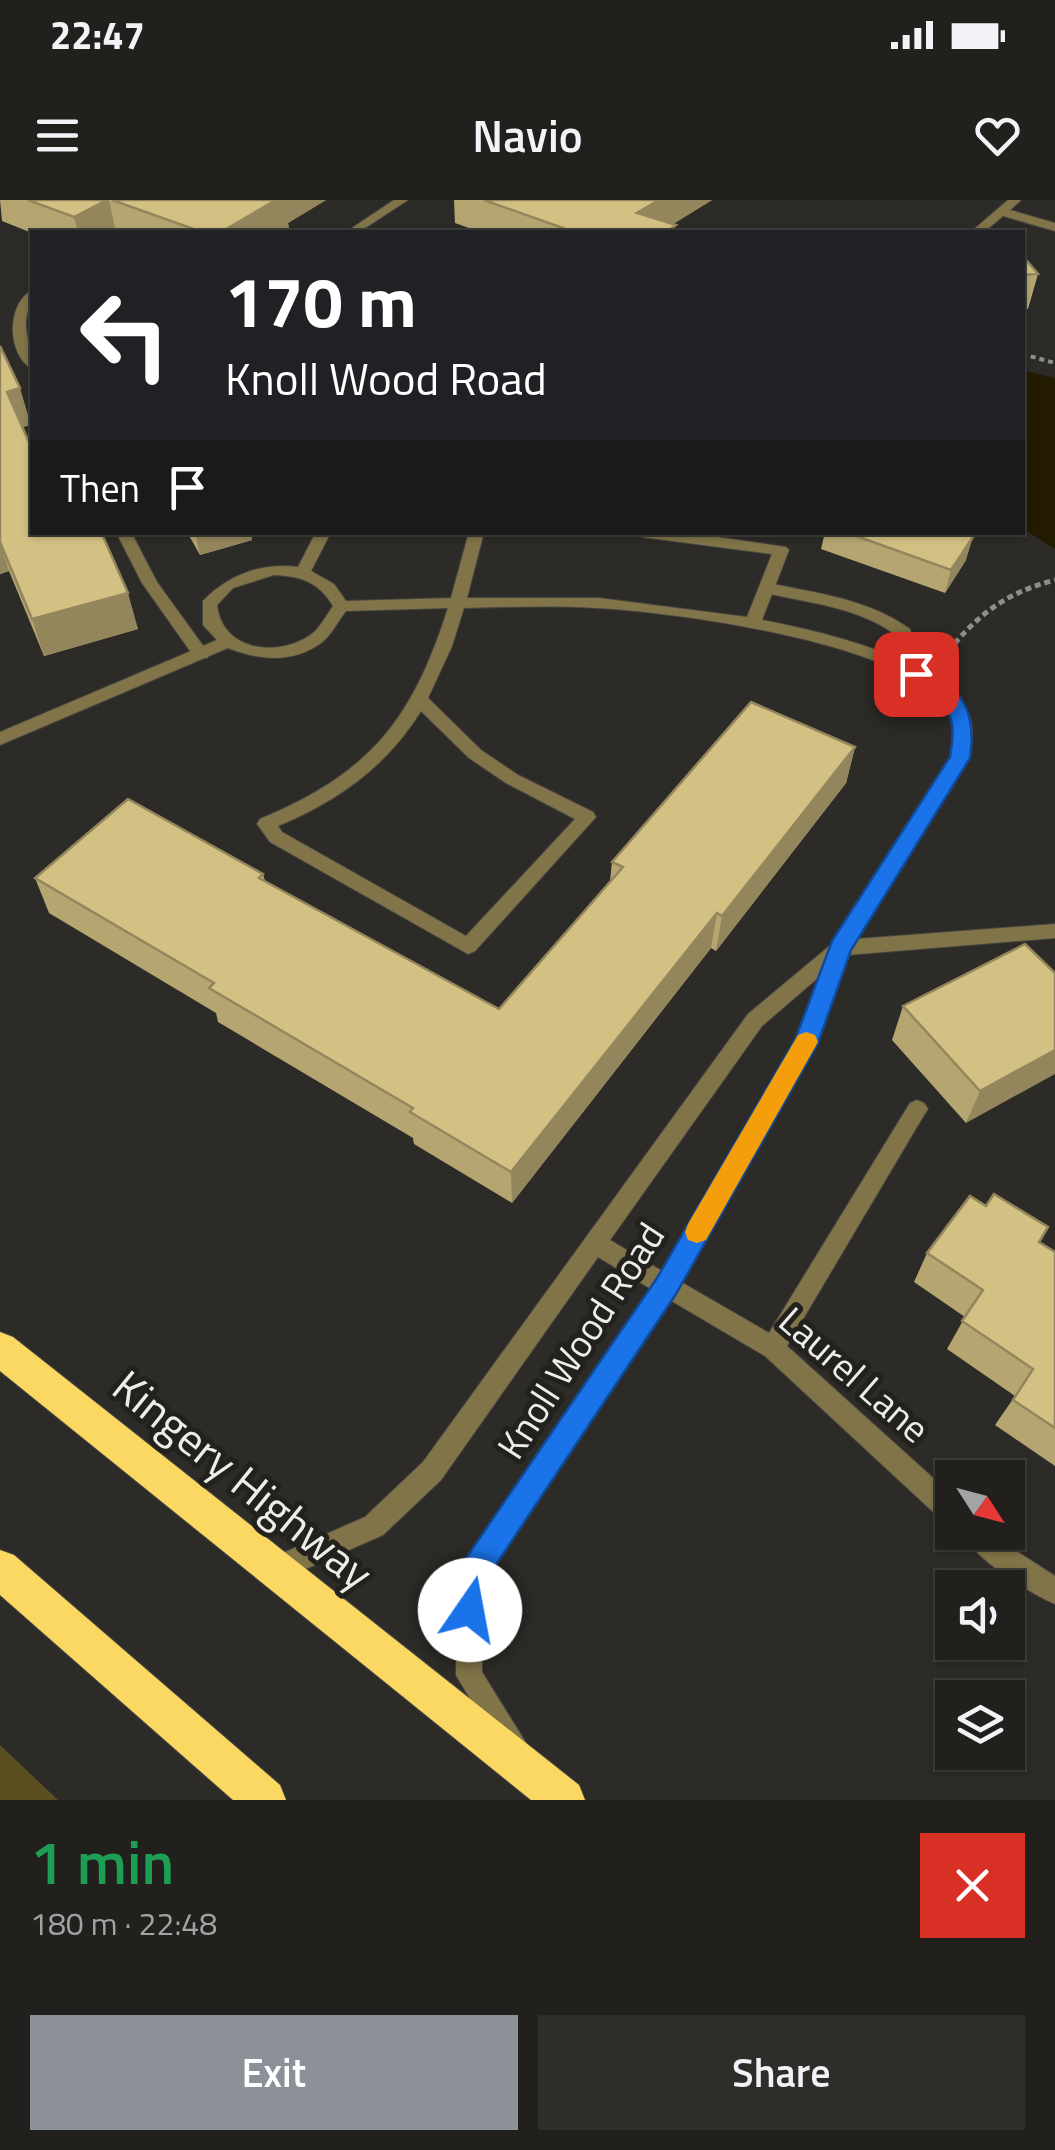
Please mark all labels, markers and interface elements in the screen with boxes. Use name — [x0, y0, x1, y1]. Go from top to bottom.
text: 22:47 — [50, 6, 145, 64]
text: Navio — [472, 101, 583, 169]
icon: menu — [30, 108, 85, 163]
icon: heart — [970, 108, 1025, 163]
text: 170 m — [225, 248, 417, 354]
icon: left — [60, 270, 190, 400]
text: Knoll Wood Road — [225, 344, 547, 412]
text: Then — [60, 459, 140, 517]
icon: arrive — [160, 460, 215, 515]
pin — [874, 632, 959, 717]
icon: arrive — [889, 647, 944, 702]
street label: Knoll Wood Road — [482, 1211, 678, 1470]
street label: Laurel Lane — [766, 1292, 943, 1456]
street label: Kingery Highway — [99, 1353, 389, 1606]
north arrow — [935, 1460, 1025, 1550]
map controls — [935, 1460, 1025, 1770]
position arrow — [418, 1558, 522, 1662]
button: sound — [935, 1570, 1025, 1660]
button: layers — [935, 1680, 1025, 1770]
text: 1 min — [30, 1816, 174, 1907]
button: close — [920, 1833, 1025, 1938]
text: 180 m · 22:48 — [30, 1899, 217, 1947]
button: Exit — [30, 2015, 518, 2130]
button: Share — [538, 2015, 1025, 2130]

